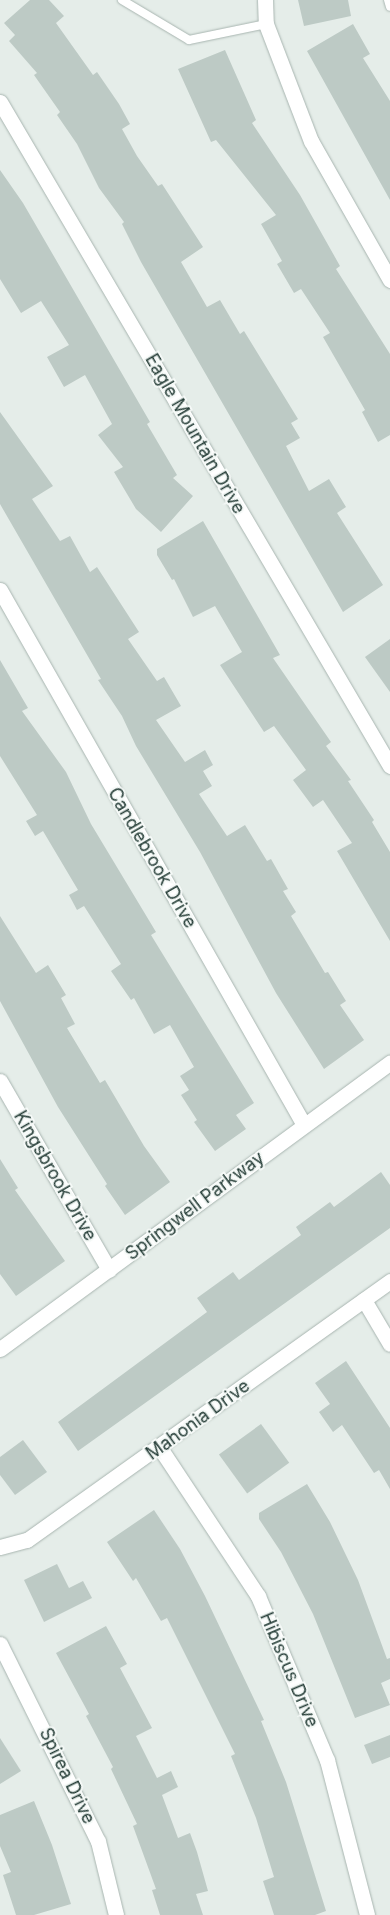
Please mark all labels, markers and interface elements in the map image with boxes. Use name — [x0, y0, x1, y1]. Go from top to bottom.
street label: Eagle Mountain Drive — [140, 350, 250, 518]
street label: Candlebrook Drive — [103, 784, 201, 932]
street label: Kingsbrook Drive — [9, 1107, 101, 1245]
street label: Springwell Parkway — [122, 1147, 268, 1265]
street label: Mahonia Drive — [142, 1375, 254, 1465]
street label: Hibiscus Drive — [255, 1609, 323, 1731]
street label: Spirea Drive — [35, 1725, 99, 1827]

